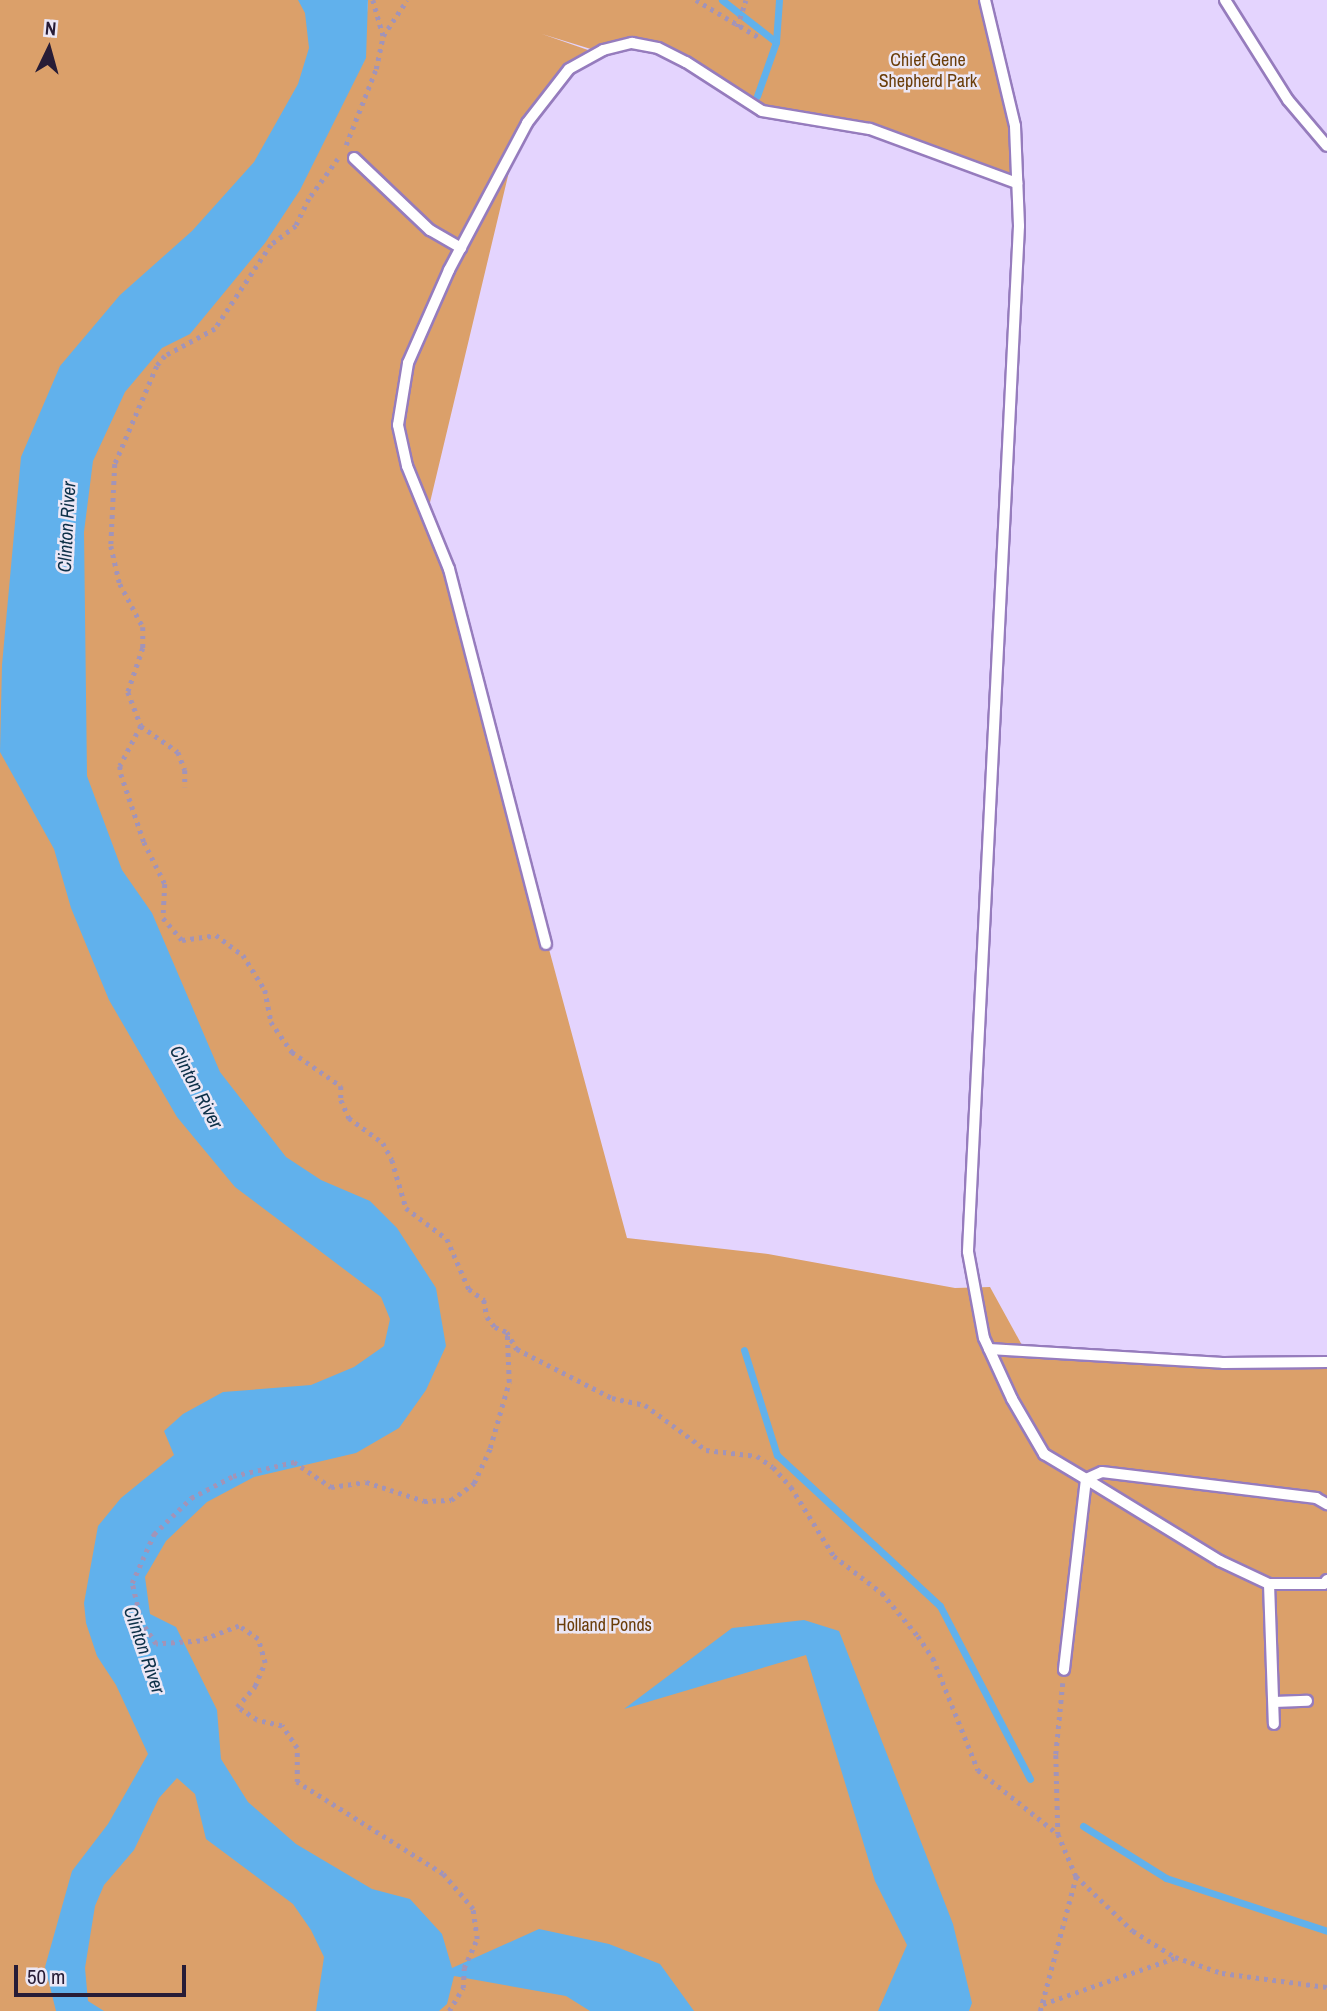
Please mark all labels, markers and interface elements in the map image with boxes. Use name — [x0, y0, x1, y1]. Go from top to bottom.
north arrow — [14, 14, 84, 84]
text: N — [44, 15, 58, 42]
park label: Chief Gene Shepherd Park — [879, 50, 977, 92]
water label: Clinton River — [53, 481, 81, 573]
water label: Clinton River — [165, 1042, 227, 1132]
water label: Clinton River — [118, 1603, 170, 1697]
park label: Holland Ponds — [556, 1614, 652, 1636]
scale bar — [18, 1952, 189, 1996]
text: 50 m — [27, 1962, 65, 1991]

